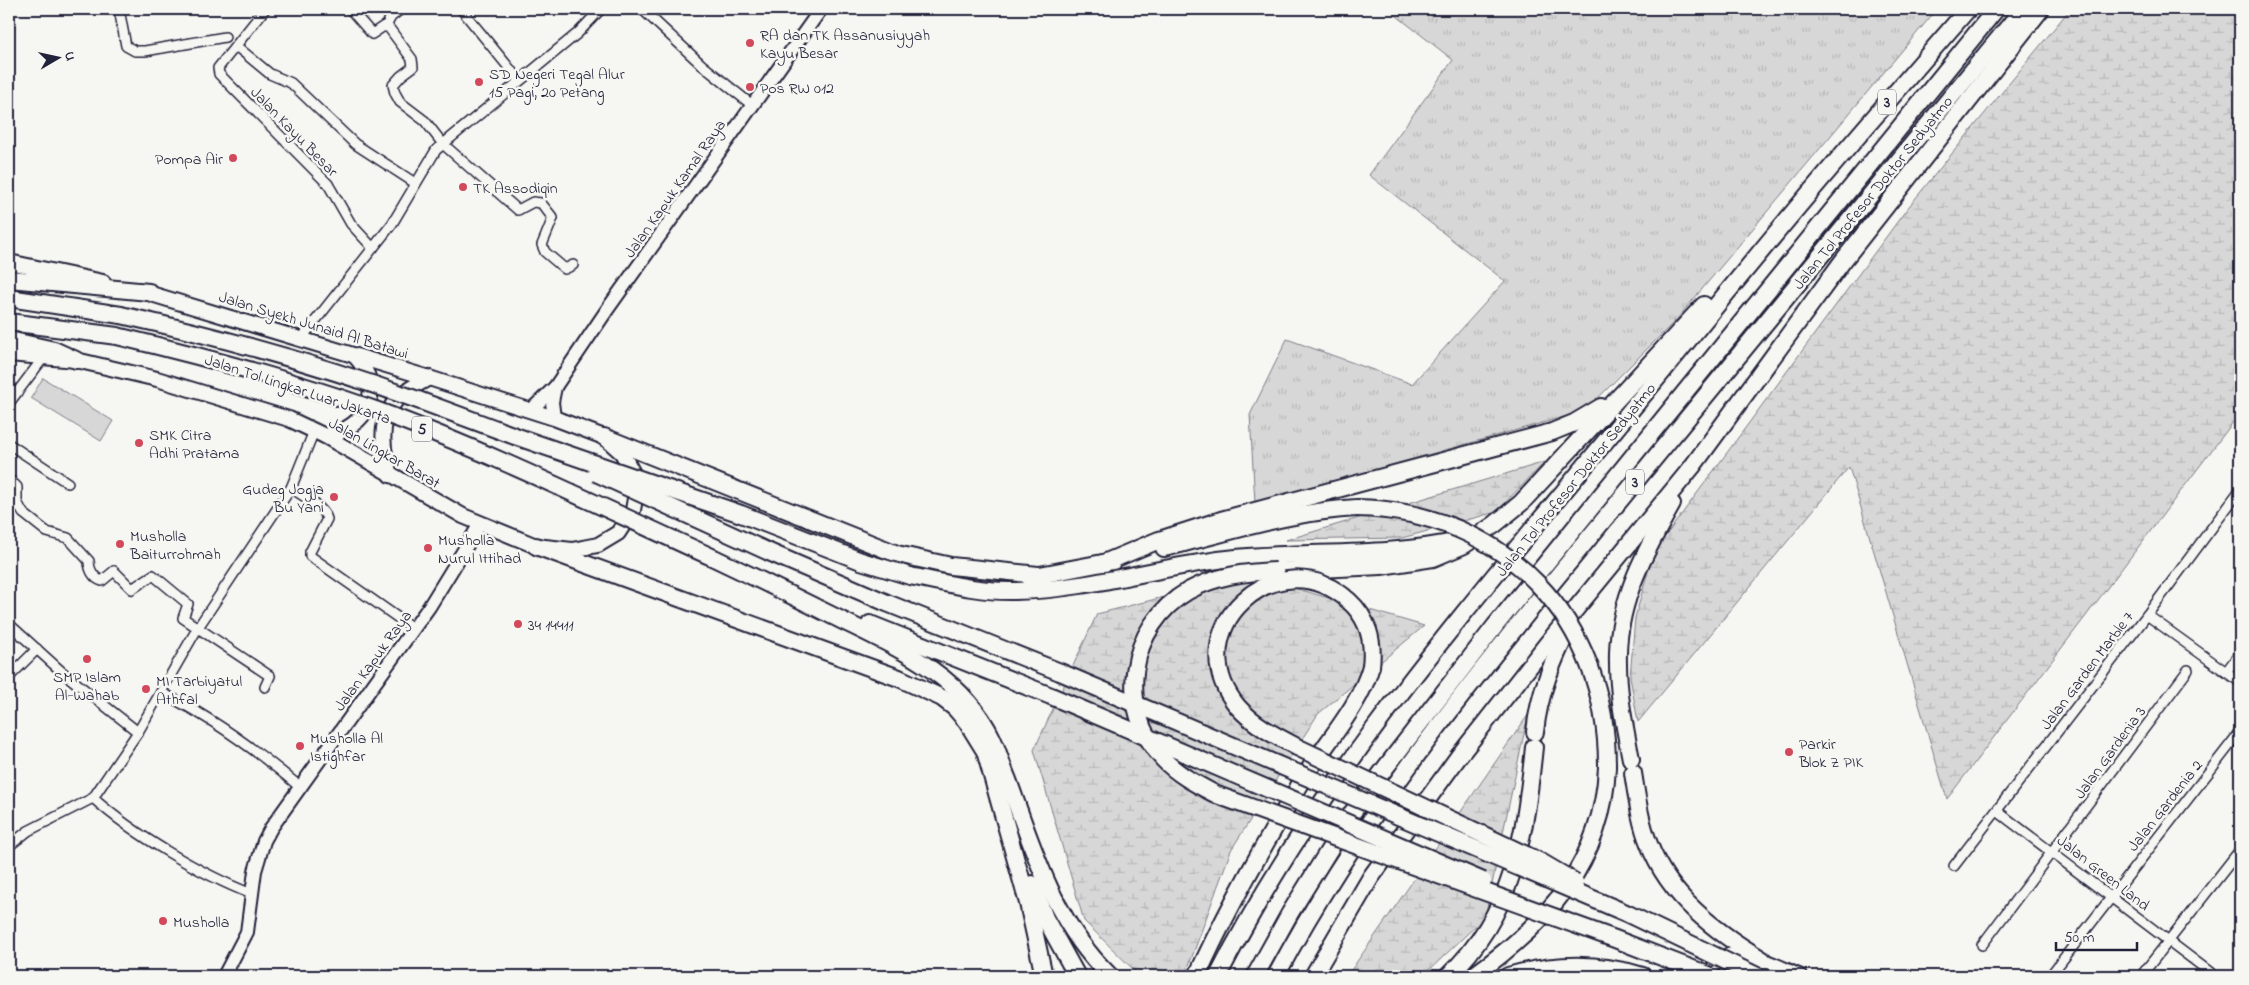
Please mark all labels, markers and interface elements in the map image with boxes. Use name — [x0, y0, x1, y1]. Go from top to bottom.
place label: RA dan TK Assanusiyyah Kayu Besar — [760, 24, 930, 66]
north arrow — [32, 32, 82, 82]
marker: RA dan TK Assanusiyyah Kayu Besar — [744, 37, 756, 49]
text: U — [58, 50, 80, 62]
place label: SD Negeri Tegal Alur 15 Pagi, 20 Petang — [489, 63, 625, 105]
marker: SD Negeri Tegal Alur 15 Pagi, 20 Petang — [473, 76, 485, 88]
place label: Pos RW 012 — [760, 77, 834, 101]
marker: Pos RW 012 — [744, 81, 756, 93]
street label: Jalan Kayu Besar — [244, 82, 343, 183]
road number: 3 — [1878, 90, 1896, 114]
street label: Jalan Tol Profesor Doktor Sedyatmo — [1788, 91, 1960, 295]
street label: Jalan Kapuk Kamal Raya — [619, 115, 733, 263]
place label: Pompa Air — [155, 148, 223, 172]
marker: Pompa Air — [227, 152, 239, 164]
place label: TK Assodiqin — [473, 177, 558, 201]
marker: TK Assodiqin — [457, 181, 469, 193]
street label: Jalan Syekh Junaid Al Batawi — [216, 286, 411, 366]
street label: Jalan Tol Lingkar Luar Jakarta — [201, 348, 393, 431]
street label: Jalan Tol Profesor Doktor Sedyatmo — [1491, 378, 1663, 582]
street label: Jalan Lingkar Barat — [323, 412, 445, 496]
road number: 5 — [412, 416, 432, 442]
place label: SMK Citra Adhi Pratama — [149, 424, 239, 466]
marker: SMK Citra Adhi Pratama — [133, 437, 145, 449]
road number: 3 — [1626, 470, 1644, 494]
place label: Gudeg Jogja Bu Yani — [242, 478, 324, 520]
marker: Gudeg Jogja Bu Yani — [328, 491, 340, 503]
place label: Musholla Baiturrohmah — [129, 525, 221, 567]
place label: Musholla Nurul Ittihad — [438, 529, 521, 571]
marker: Musholla Baiturrohmah — [114, 538, 126, 550]
marker: Musholla Nurul Ittihad — [422, 542, 434, 554]
street label: Jalan Kapuk Raya — [329, 606, 419, 717]
street label: Jalan Garden Marble 7 — [2035, 607, 2140, 736]
place label: 34 14411 — [528, 614, 574, 638]
marker: 34 14411 — [512, 618, 524, 630]
marker: SMP Islam Al-Wahab — [81, 653, 93, 665]
place label: SMP Islam Al-Wahab — [53, 666, 121, 708]
place label: MI Tarbiyatul Athfal — [156, 670, 243, 712]
marker: MI Tarbiyatul Athfal — [140, 683, 152, 695]
street label: Jalan Gardenia 3 — [2069, 702, 2153, 805]
place label: Musholla Al Istighfar — [310, 727, 383, 769]
place label: Parkir Blok Z PIK — [1798, 733, 1863, 775]
marker: Musholla Al Istighfar — [294, 740, 306, 752]
marker: Parkir Blok Z PIK — [1783, 746, 1795, 758]
street label: Jalan Gardenia 2 — [2122, 755, 2209, 857]
street label: Jalan Green Land — [2051, 830, 2154, 918]
place label: Musholla — [173, 911, 229, 935]
marker: Musholla — [157, 915, 169, 927]
scale bar — [2056, 920, 2138, 952]
text: 50 m — [2064, 927, 2095, 949]

